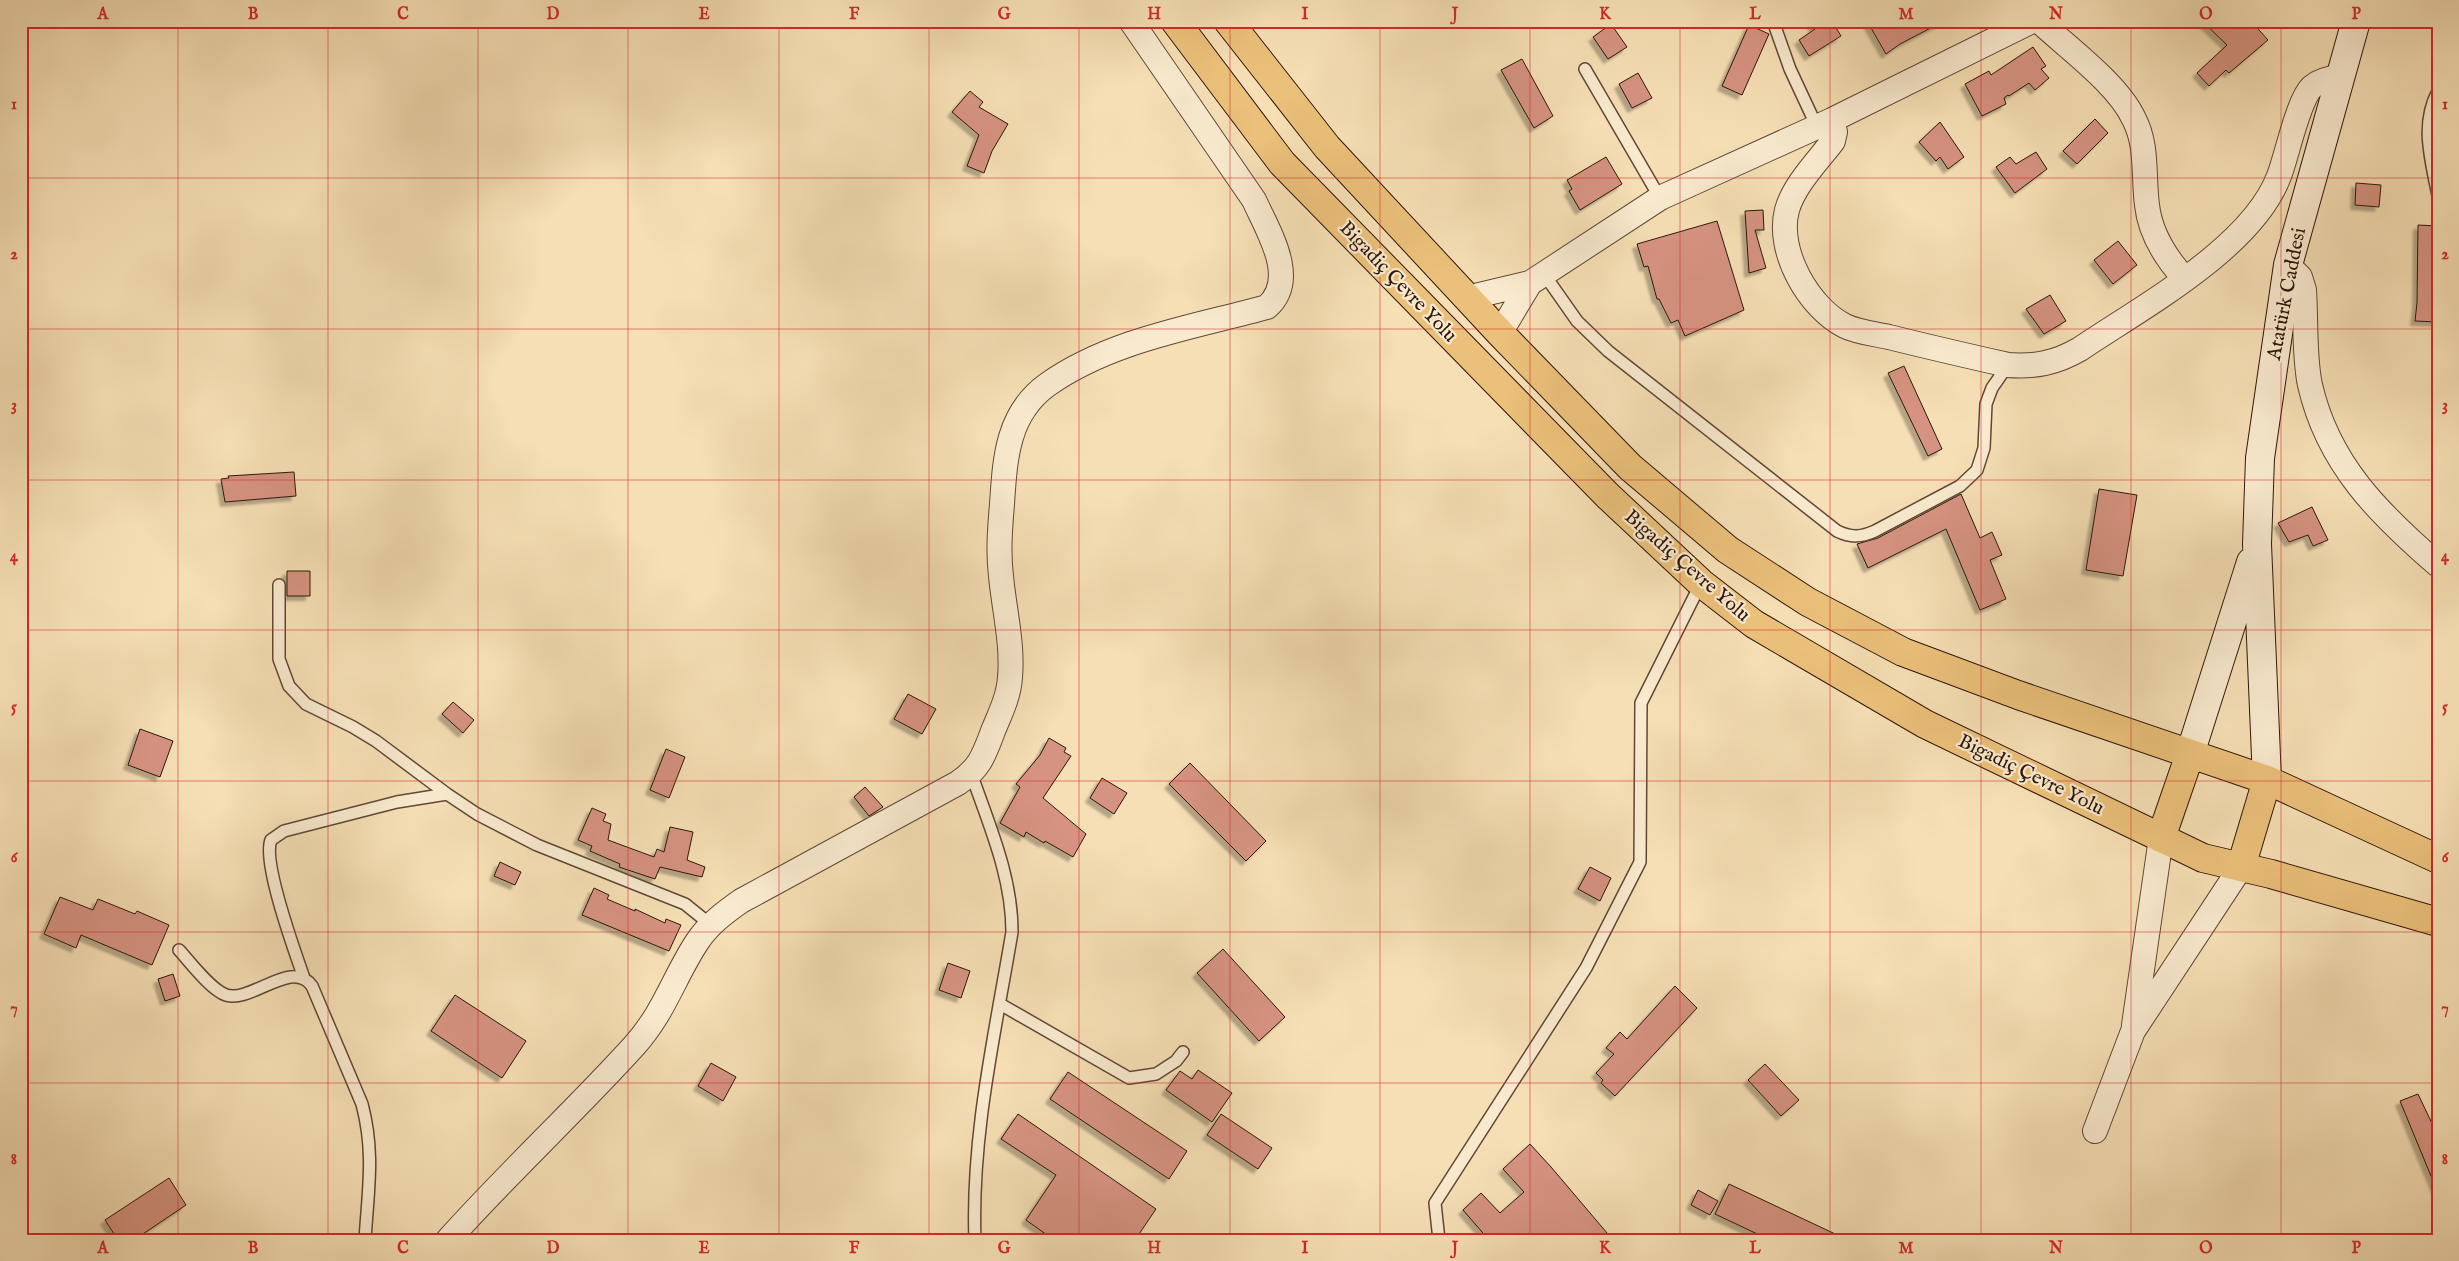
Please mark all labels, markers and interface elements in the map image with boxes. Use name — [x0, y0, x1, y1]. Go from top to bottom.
text: A — [97, 5, 110, 25]
text: B — [248, 5, 259, 25]
text: C — [397, 5, 409, 25]
text: D — [547, 5, 560, 25]
text: E — [698, 5, 710, 25]
text: F — [849, 5, 860, 25]
text: G — [998, 5, 1011, 25]
text: H — [1147, 5, 1161, 25]
text: I — [1302, 5, 1309, 25]
text: J — [1450, 5, 1459, 25]
text: K — [1599, 5, 1612, 25]
text: L — [1749, 5, 1761, 25]
text: M — [1898, 5, 1914, 25]
text: N — [2048, 5, 2063, 25]
text: O — [2199, 5, 2213, 25]
text: P — [2351, 5, 2361, 25]
text: 1 — [11, 95, 17, 115]
text: 1 — [2442, 95, 2448, 115]
street label: Bigadiç Çevre Yolu — [1334, 216, 1462, 348]
street label: Atatürk Caddesi — [2262, 226, 2312, 363]
text: 2 — [10, 245, 18, 265]
text: 2 — [2441, 245, 2449, 265]
text: 3 — [11, 396, 17, 416]
text: 3 — [2442, 396, 2448, 416]
street label: Bigadiç Çevre Yolu — [1619, 504, 1755, 628]
text: 4 — [10, 547, 19, 567]
text: 4 — [2441, 547, 2450, 567]
text: 5 — [11, 698, 17, 718]
text: 5 — [2442, 698, 2448, 718]
street label: Bigadiç Çevre Yolu — [1954, 729, 2108, 821]
text: 6 — [11, 848, 19, 868]
text: 6 — [2442, 848, 2450, 868]
text: 7 — [10, 999, 18, 1019]
text: 7 — [2441, 999, 2449, 1019]
text: 8 — [11, 1150, 17, 1170]
text: 8 — [2442, 1150, 2448, 1170]
text: A — [97, 1239, 110, 1259]
text: B — [248, 1239, 259, 1259]
text: C — [397, 1239, 409, 1259]
text: D — [547, 1239, 560, 1259]
text: E — [698, 1239, 710, 1259]
text: F — [849, 1239, 860, 1259]
text: G — [998, 1239, 1011, 1259]
text: H — [1147, 1239, 1161, 1259]
text: I — [1302, 1239, 1309, 1259]
text: J — [1450, 1239, 1459, 1259]
text: K — [1599, 1239, 1612, 1259]
text: L — [1749, 1239, 1761, 1259]
text: M — [1898, 1239, 1914, 1259]
text: N — [2048, 1239, 2063, 1259]
text: O — [2199, 1239, 2213, 1259]
text: P — [2351, 1239, 2361, 1259]

